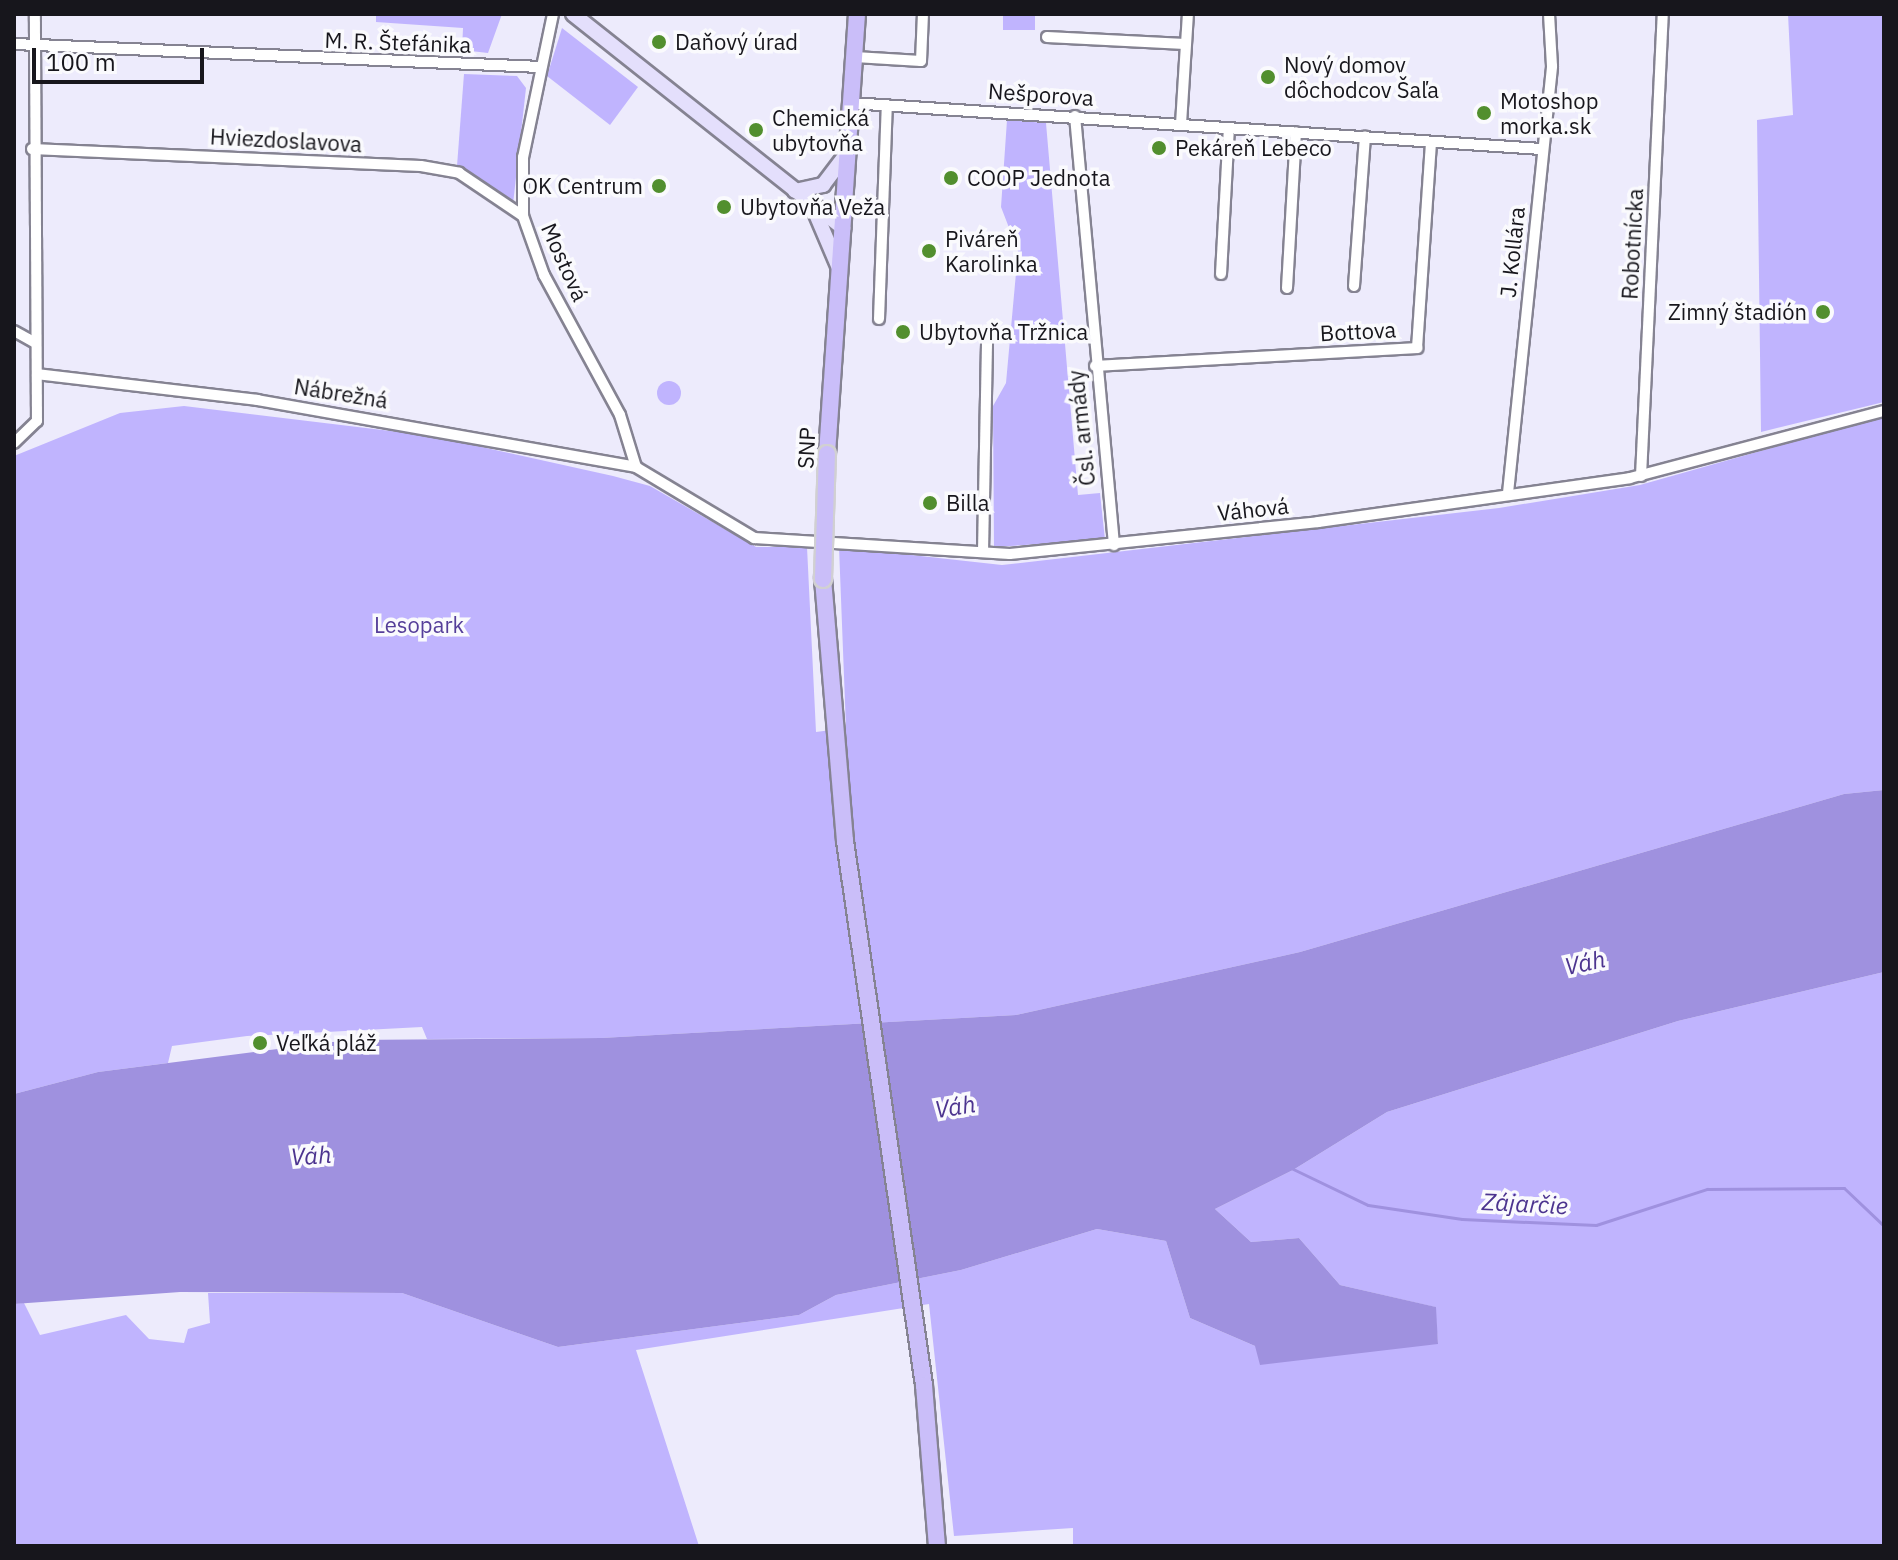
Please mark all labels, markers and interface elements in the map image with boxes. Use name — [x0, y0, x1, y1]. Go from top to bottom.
street label: M. R. Štefánika — [324, 26, 472, 58]
place label: Daňový úrad — [675, 29, 798, 55]
scale bar — [36, 32, 208, 82]
marker: Daňový úrad — [650, 33, 668, 51]
text: 100 m — [46, 46, 116, 78]
place label: Nový domov dôchodcov Šaľa — [1284, 51, 1439, 102]
marker: Nový domov dôchodcov Šaľa — [1259, 68, 1277, 86]
street label: Nešporova — [987, 77, 1095, 111]
place label: Motoshop morka.sk — [1500, 87, 1598, 138]
place label: Chemická ubytovňa — [772, 104, 869, 156]
marker: Motoshop morka.sk — [1475, 104, 1493, 122]
marker: Chemická ubytovňa — [747, 121, 765, 139]
street label: Hviezdoslavova — [209, 123, 363, 157]
place label: Pekáreň Lebeco — [1175, 135, 1332, 161]
marker: Pekáreň Lebeco — [1150, 139, 1168, 157]
place label: COOP Jednota — [967, 165, 1110, 191]
marker: COOP Jednota — [942, 169, 960, 187]
place label: OK Centrum — [523, 173, 643, 199]
marker: OK Centrum — [650, 177, 668, 195]
street label: Robotnícka — [1616, 188, 1648, 300]
place label: Ubytovňa Veža — [740, 194, 885, 220]
marker: Ubytovňa Veža — [715, 198, 733, 216]
street label: J. Kollára — [1494, 205, 1530, 299]
street label: Mostová — [536, 219, 594, 305]
place label: Piváreň Karolinka — [945, 225, 1038, 276]
marker: Piváreň Karolinka — [920, 242, 938, 260]
place label: Zimný štadión — [1668, 299, 1807, 325]
marker: Zimný štadión — [1814, 303, 1832, 321]
street label: Bottova — [1319, 316, 1397, 346]
place label: Ubytovňa Tržnica — [919, 319, 1088, 345]
marker: Ubytovňa Tržnica — [894, 323, 912, 341]
street label: Čsl. armády — [1062, 369, 1100, 487]
street label: Nábrežná — [292, 373, 390, 413]
street label: SNP — [792, 427, 820, 469]
place label: Billa — [946, 490, 989, 516]
street label: Váhová — [1216, 492, 1290, 526]
marker: Billa — [921, 494, 939, 512]
park label: Lesopark — [374, 612, 464, 638]
water label: Váh — [1562, 945, 1608, 981]
place label: Veľká pláž — [276, 1030, 376, 1056]
marker: Veľká pláž — [251, 1034, 269, 1052]
water label: Váh — [932, 1090, 978, 1124]
water label: Váh — [290, 1140, 332, 1172]
water label: Zájarčie — [1481, 1187, 1569, 1221]

